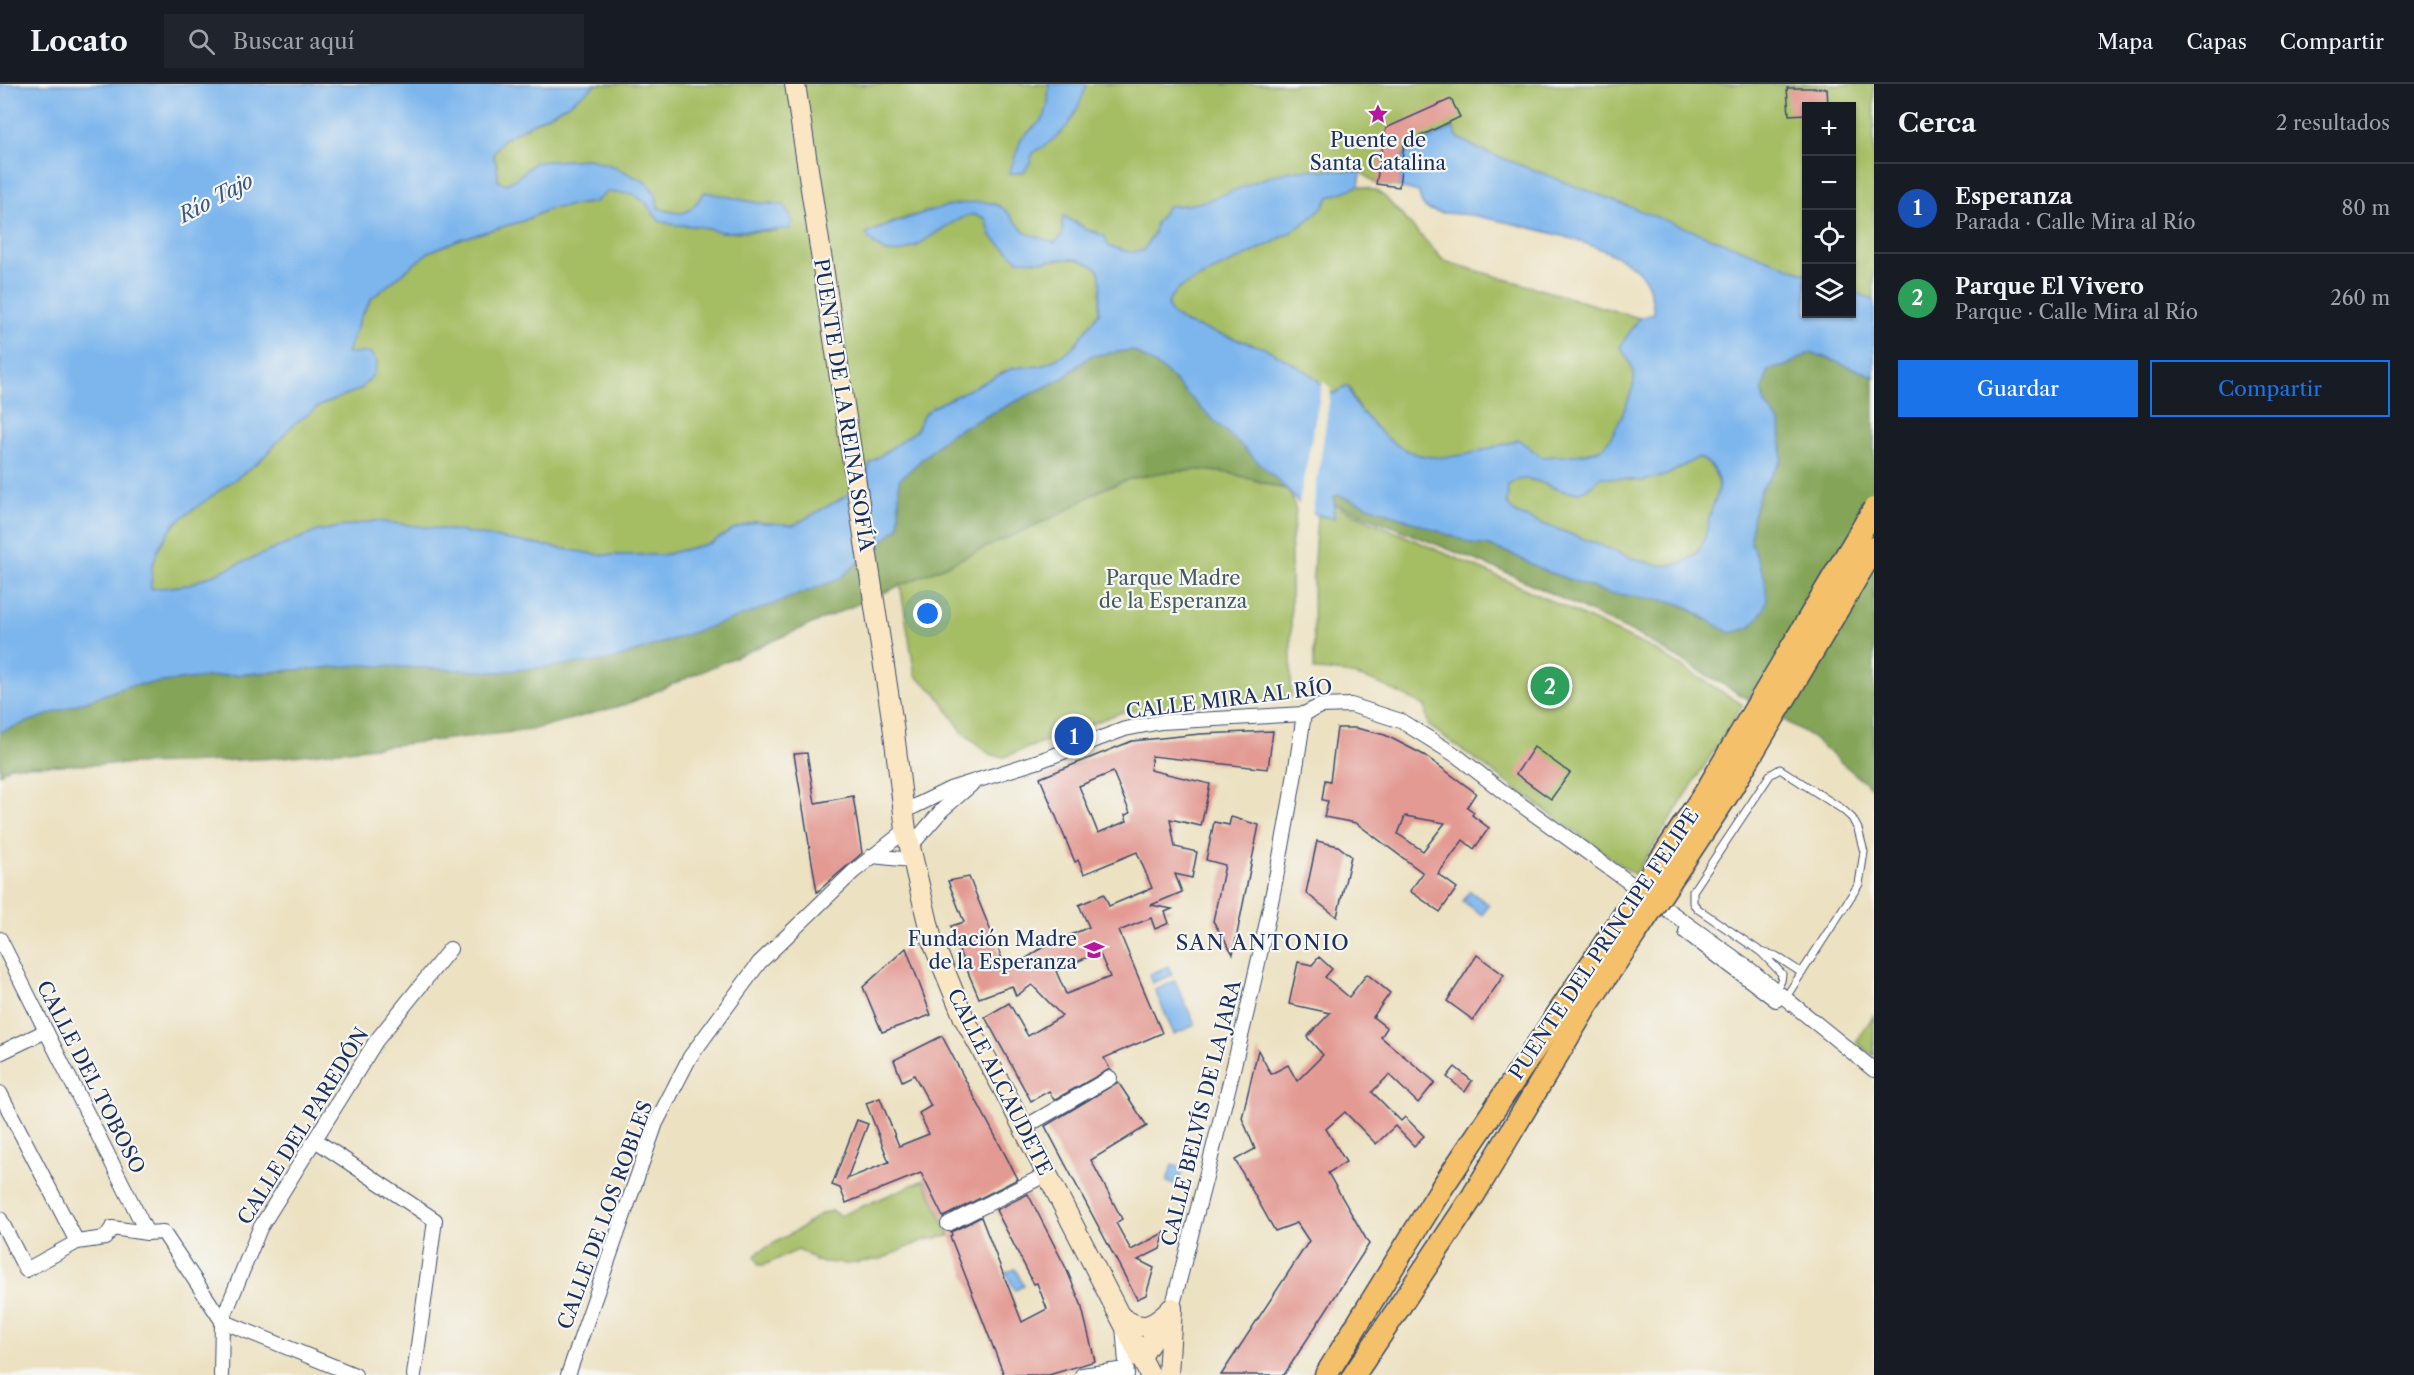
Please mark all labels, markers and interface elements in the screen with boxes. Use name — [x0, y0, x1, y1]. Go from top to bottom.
search box — [164, 14, 584, 68]
text: Locato — [30, 24, 128, 58]
icon: search — [185, 25, 218, 58]
text: Buscar aquí — [233, 28, 354, 55]
text: Mapa — [2097, 29, 2153, 54]
text: Capas — [2186, 29, 2247, 54]
text: Compartir — [2280, 29, 2384, 54]
place icon: Puente de Santa Catalina — [1366, 102, 1390, 126]
map controls — [1802, 102, 1856, 318]
button: + — [1802, 102, 1856, 156]
text: Cerca — [1898, 107, 1976, 139]
text: 2 resultados — [2276, 111, 2390, 135]
place label: Puente de Santa Catalina — [1310, 128, 1447, 175]
button: − — [1802, 156, 1856, 210]
water label: Río Tajo — [172, 167, 258, 229]
text: Esperanza — [1955, 183, 2073, 210]
text: 1 — [1913, 196, 1922, 220]
text: 80 m — [2342, 196, 2390, 220]
button: locate — [1802, 210, 1856, 264]
text: Parada · Calle Mira al Río — [1955, 210, 2196, 234]
street label: PUENTE DE LA REINA SOFÍA — [809, 257, 880, 554]
button: layers — [1802, 264, 1856, 318]
text: Parque El Vivero — [1955, 273, 2144, 300]
text: 2 — [1912, 286, 1923, 310]
text: 260 m — [2330, 286, 2390, 310]
text: Parque · Calle Mira al Río — [1955, 300, 2198, 324]
button: Guardar — [1898, 360, 2138, 417]
button: Compartir — [2150, 360, 2390, 417]
park label: Parque Madre de la Esperanza — [1099, 566, 1248, 613]
your location — [913, 599, 942, 628]
pin: 2 — [1530, 664, 1570, 708]
street label: CALLE MIRA AL RÍO — [1124, 673, 1334, 724]
pin: 1 — [1054, 714, 1094, 758]
street label: PUENTE DEL PRÍNCIPE FELIPE — [1503, 803, 1704, 1084]
place label: Fundación Madre de la Esperanza — [908, 927, 1077, 974]
district label: SAN ANTONIO — [1176, 930, 1350, 955]
school or university icon: Fundación Madre de la Esperanza — [1082, 938, 1106, 962]
street label: CALLE DEL TOBOSO — [32, 976, 150, 1178]
street label: CALLE BELVÍS DE LA JARA — [1155, 976, 1246, 1248]
street label: CALLE ALCAUDETE — [943, 985, 1057, 1179]
street label: CALLE DEL PAREDÓN — [232, 1023, 374, 1229]
street label: CALLE DE LOS ROBLES — [552, 1098, 658, 1332]

